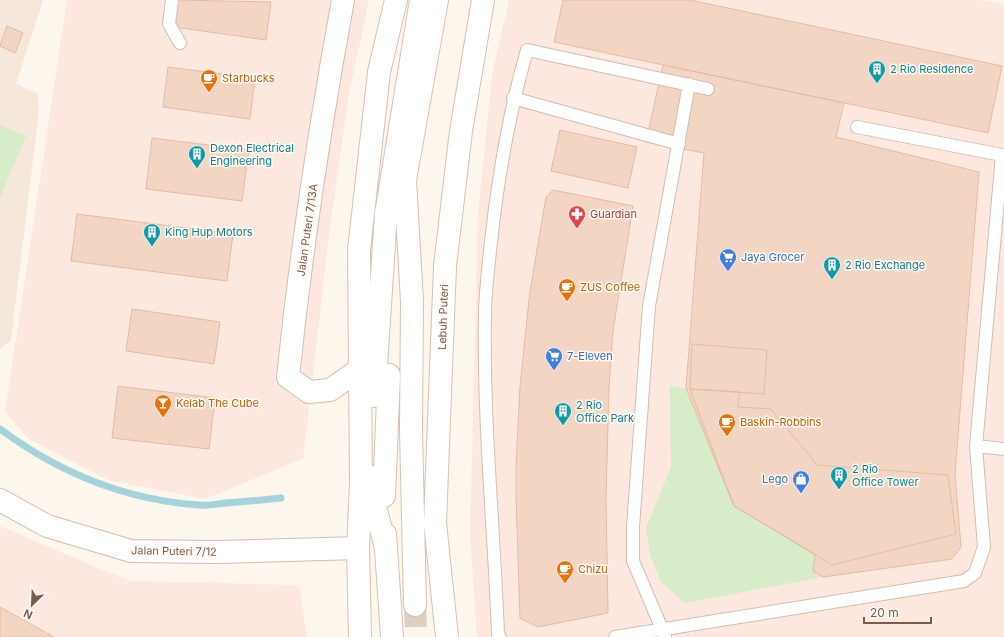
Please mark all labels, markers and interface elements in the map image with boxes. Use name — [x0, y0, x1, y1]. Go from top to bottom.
building icon: 2 Rio Residence — [867, 59, 887, 84]
place label: 2 Rio Residence — [890, 62, 973, 76]
cafe icon: Starbucks — [199, 68, 219, 93]
place label: Starbucks — [222, 71, 275, 85]
place label: Dexon Electrical Engineering — [210, 141, 294, 168]
building icon: Dexon Electrical Engineering — [187, 144, 207, 169]
street label: Jalan Puteri 7/13A — [294, 182, 320, 277]
pharmacy icon: Guardian — [567, 204, 587, 229]
place label: Guardian — [590, 207, 637, 221]
building icon: King Hup Motors — [142, 222, 162, 247]
place label: King Hup Motors — [165, 225, 253, 239]
supermarket icon: Jaya Grocer — [718, 247, 738, 272]
place label: Jaya Grocer — [741, 250, 804, 264]
building icon: 2 Rio Exchange — [822, 255, 842, 280]
place label: 2 Rio Exchange — [845, 258, 925, 272]
cafe icon: ZUS Coffee — [557, 277, 577, 302]
place label: ZUS Coffee — [580, 280, 640, 294]
street label: Lebuh Puteri — [435, 284, 451, 350]
supermarket icon: 7-Eleven — [544, 346, 564, 371]
place label: 7-Eleven — [567, 349, 613, 363]
bar icon: Kelab The Cube — [153, 393, 173, 418]
place label: Kelab The Cube — [176, 396, 259, 410]
place label: 2 Rio Office Park — [576, 398, 634, 425]
building icon: 2 Rio Office Park — [553, 401, 573, 426]
cafe icon: Baskin-Robbins — [717, 412, 737, 437]
place label: Baskin-Robbins — [740, 415, 822, 429]
place label: 2 Rio Office Tower — [852, 462, 919, 489]
building icon: 2 Rio Office Tower — [829, 465, 849, 490]
shop icon: Lego — [791, 469, 811, 494]
place label: Lego — [762, 472, 788, 486]
street label: Jalan Puteri 7/12 — [131, 543, 217, 559]
cafe icon: Chizu — [555, 559, 575, 584]
place label: Chizu — [578, 562, 608, 576]
north arrow — [12, 585, 52, 625]
scale bar — [864, 599, 931, 625]
text: 20 m — [870, 605, 899, 620]
text: N — [21, 606, 35, 622]

